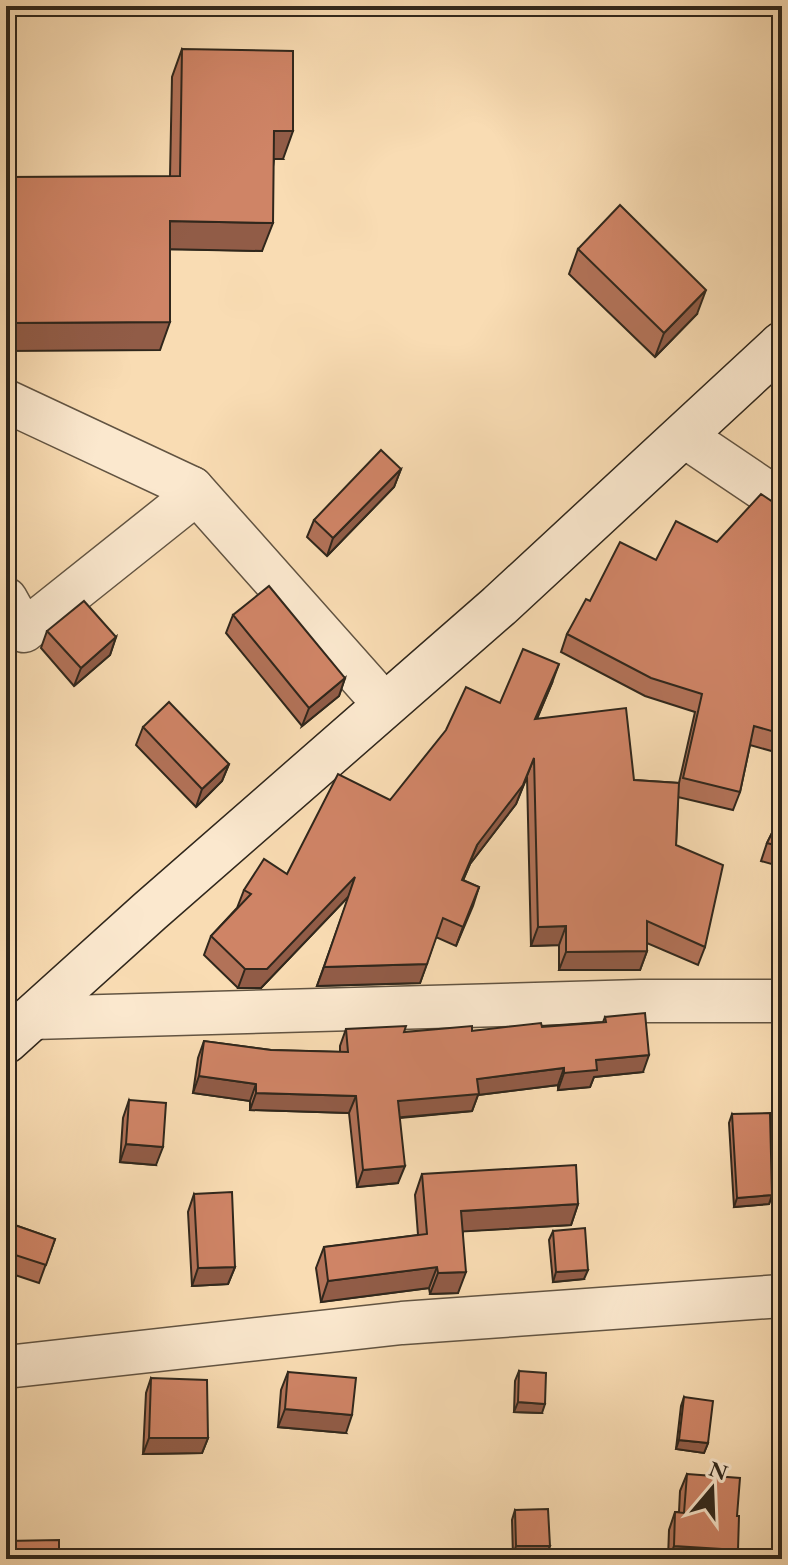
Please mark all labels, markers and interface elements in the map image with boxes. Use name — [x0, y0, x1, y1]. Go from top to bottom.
north arrow — [672, 1449, 752, 1529]
text: N — [705, 1454, 732, 1487]

